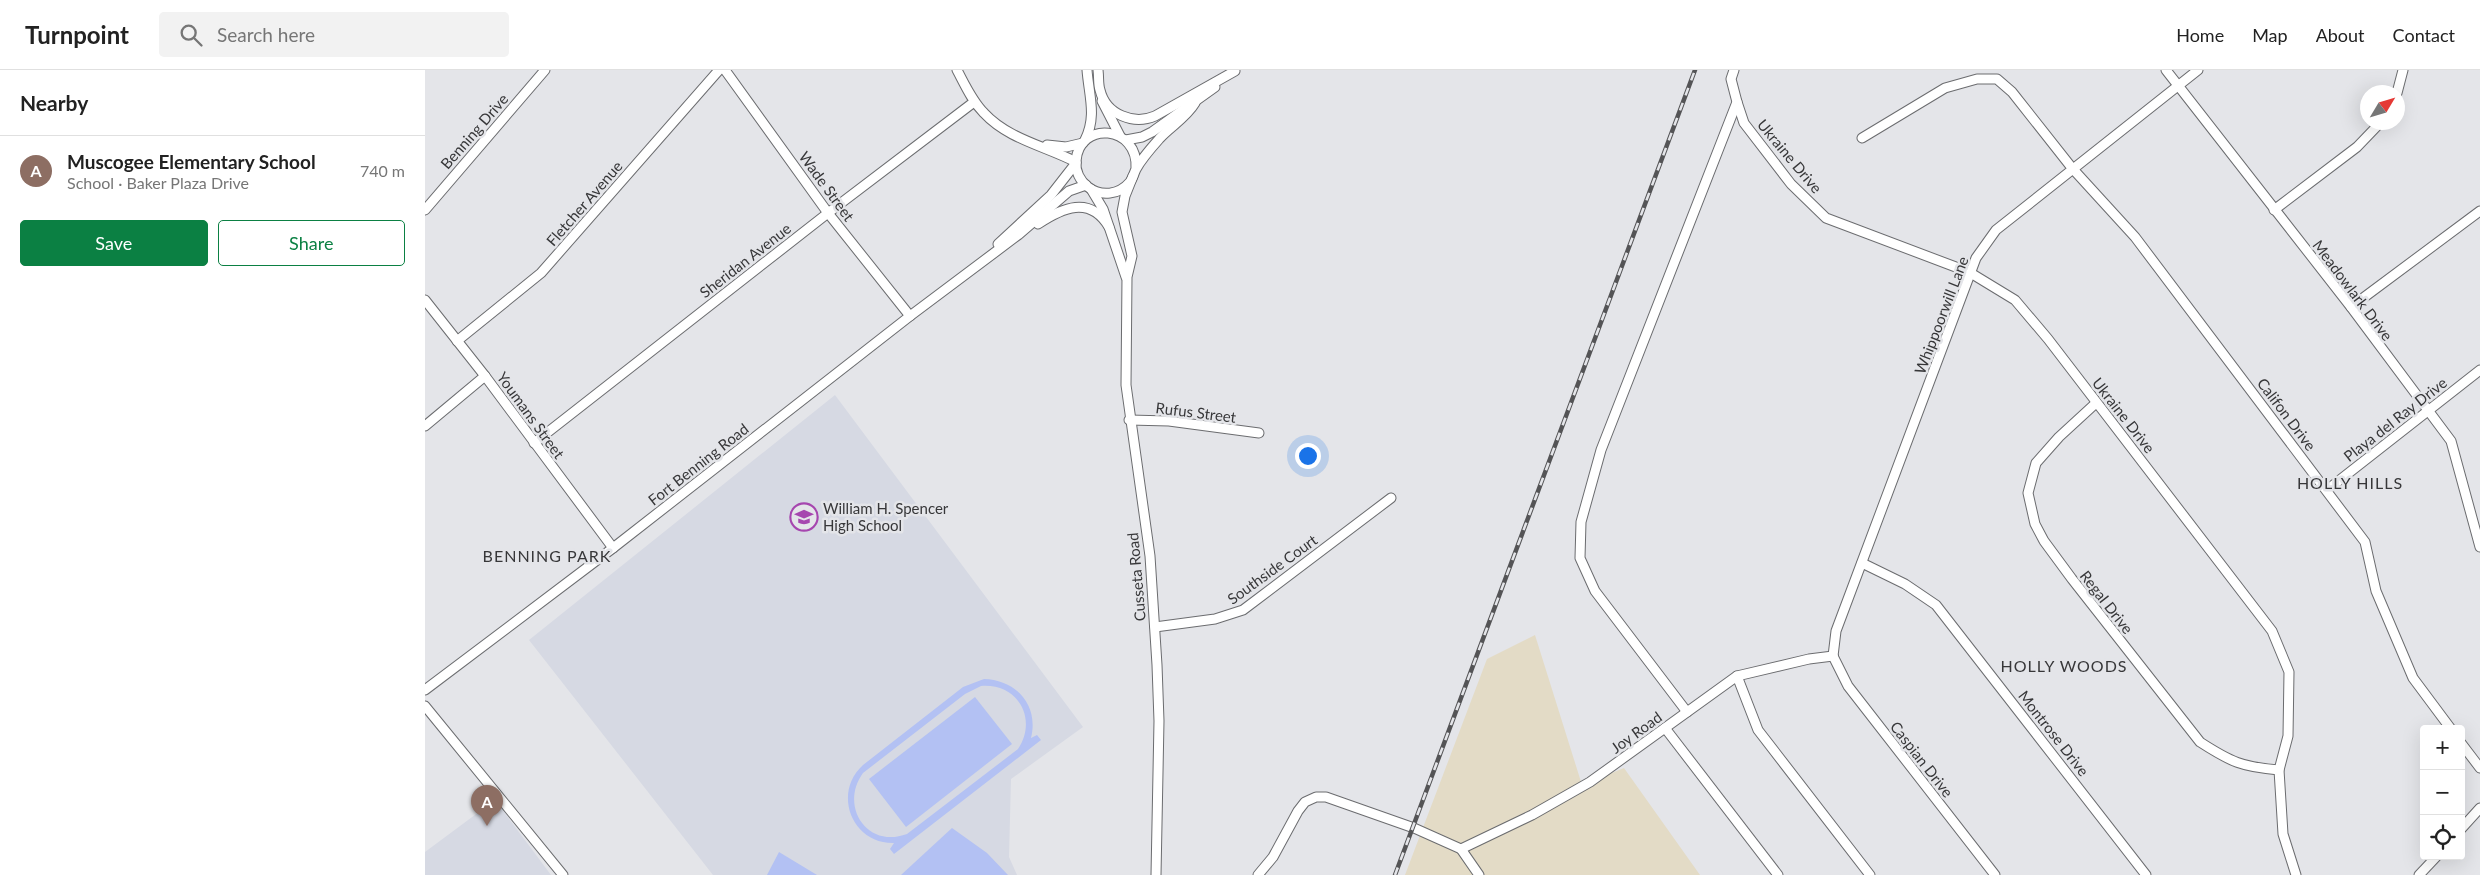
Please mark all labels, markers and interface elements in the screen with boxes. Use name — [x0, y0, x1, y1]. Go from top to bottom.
search box — [159, 12, 509, 57]
text: Turnpoint — [25, 20, 129, 49]
icon: search — [177, 21, 205, 49]
text: Search here — [217, 23, 315, 46]
text: Home — [2176, 24, 2224, 46]
text: Map — [2252, 24, 2288, 46]
text: About — [2316, 24, 2365, 46]
text: Contact — [2393, 24, 2455, 46]
north arrow — [2360, 85, 2405, 130]
text: Nearby — [20, 90, 88, 115]
street label: Benning Drive — [436, 90, 512, 172]
street label: Ukraine Drive — [1754, 115, 1826, 197]
street label: Wade Street — [796, 148, 859, 225]
text: Muscogee Elementary School — [67, 150, 316, 173]
street label: Fletcher Avenue — [542, 157, 626, 249]
text: A — [30, 161, 42, 180]
text: 740 m — [360, 161, 405, 180]
text: School · Baker Plaza Drive — [67, 173, 249, 192]
street label: Sheridan Avenue — [696, 219, 794, 301]
button: Save — [20, 220, 208, 266]
button: Share — [218, 220, 405, 266]
street label: Meadowlark Drive — [2309, 236, 2397, 344]
street label: Whippoorwill Lane — [1910, 254, 1972, 376]
street label: Youmans Street — [494, 368, 569, 462]
street label: Playa del Ray Drive — [2340, 373, 2450, 465]
street label: Ukraine Drive — [2089, 374, 2159, 456]
street label: Califon Drive — [2254, 374, 2320, 454]
street label: Rufus Street — [1155, 398, 1238, 426]
street label: Fort Benning Road — [644, 419, 752, 509]
your location — [1295, 443, 1321, 469]
district label: HOLLY HILLS — [2297, 473, 2403, 492]
place label: William H. Spencer High School — [823, 499, 949, 534]
school or university icon: William H. Spencer High School — [789, 502, 819, 532]
street label: Southside Court — [1224, 530, 1321, 608]
street label: Cusseta Road — [1123, 532, 1149, 622]
district label: BENNING PARK — [483, 546, 611, 565]
street label: Regal Drive — [2077, 567, 2137, 637]
district label: HOLLY WOODS — [2000, 656, 2128, 675]
street label: Montrose Drive — [2015, 687, 2093, 779]
street label: Joy Road — [1607, 707, 1665, 757]
street label: Caspian Drive — [1887, 717, 1957, 801]
map controls — [2420, 725, 2465, 860]
button: + — [2420, 725, 2465, 770]
button: − — [2420, 770, 2465, 815]
pin: A — [471, 785, 503, 826]
button: locate — [2420, 815, 2465, 860]

